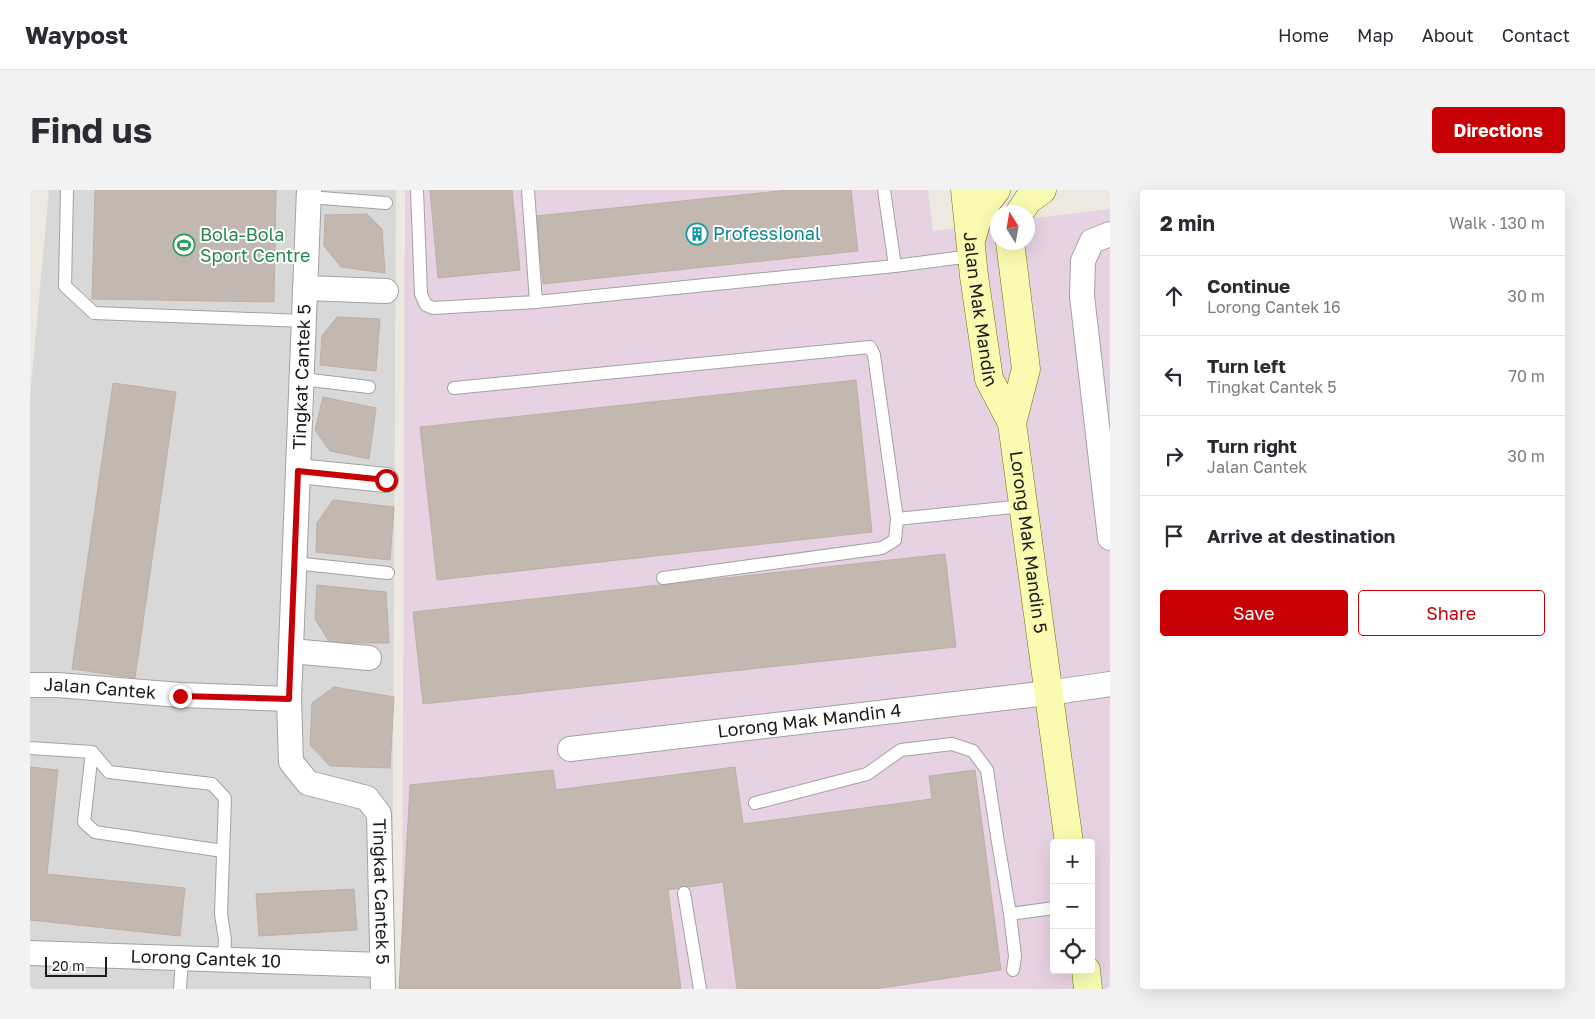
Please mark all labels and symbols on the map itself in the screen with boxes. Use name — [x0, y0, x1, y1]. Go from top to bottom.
north arrow — [990, 205, 1035, 250]
building icon: Professional — [685, 222, 709, 246]
place label: Professional — [713, 222, 821, 244]
place label: Bola-Bola Sport Centre — [200, 223, 311, 266]
street label: Jalan Mak Mandin — [959, 231, 1003, 390]
sports icon: Bola-Bola Sport Centre — [172, 233, 196, 257]
street label: Tingkat Cantek 5 — [287, 304, 315, 450]
street label: Lorong Mak Mandin 5 — [1006, 449, 1052, 635]
route start — [375, 469, 398, 492]
street label: Jalan Cantek — [44, 673, 157, 703]
route end — [169, 685, 192, 708]
street label: Lorong Mak Mandin 4 — [716, 698, 902, 742]
street label: Tingkat Cantek 5 — [369, 818, 394, 965]
street label: Lorong Cantek 10 — [130, 944, 282, 972]
scale bar — [45, 954, 108, 977]

